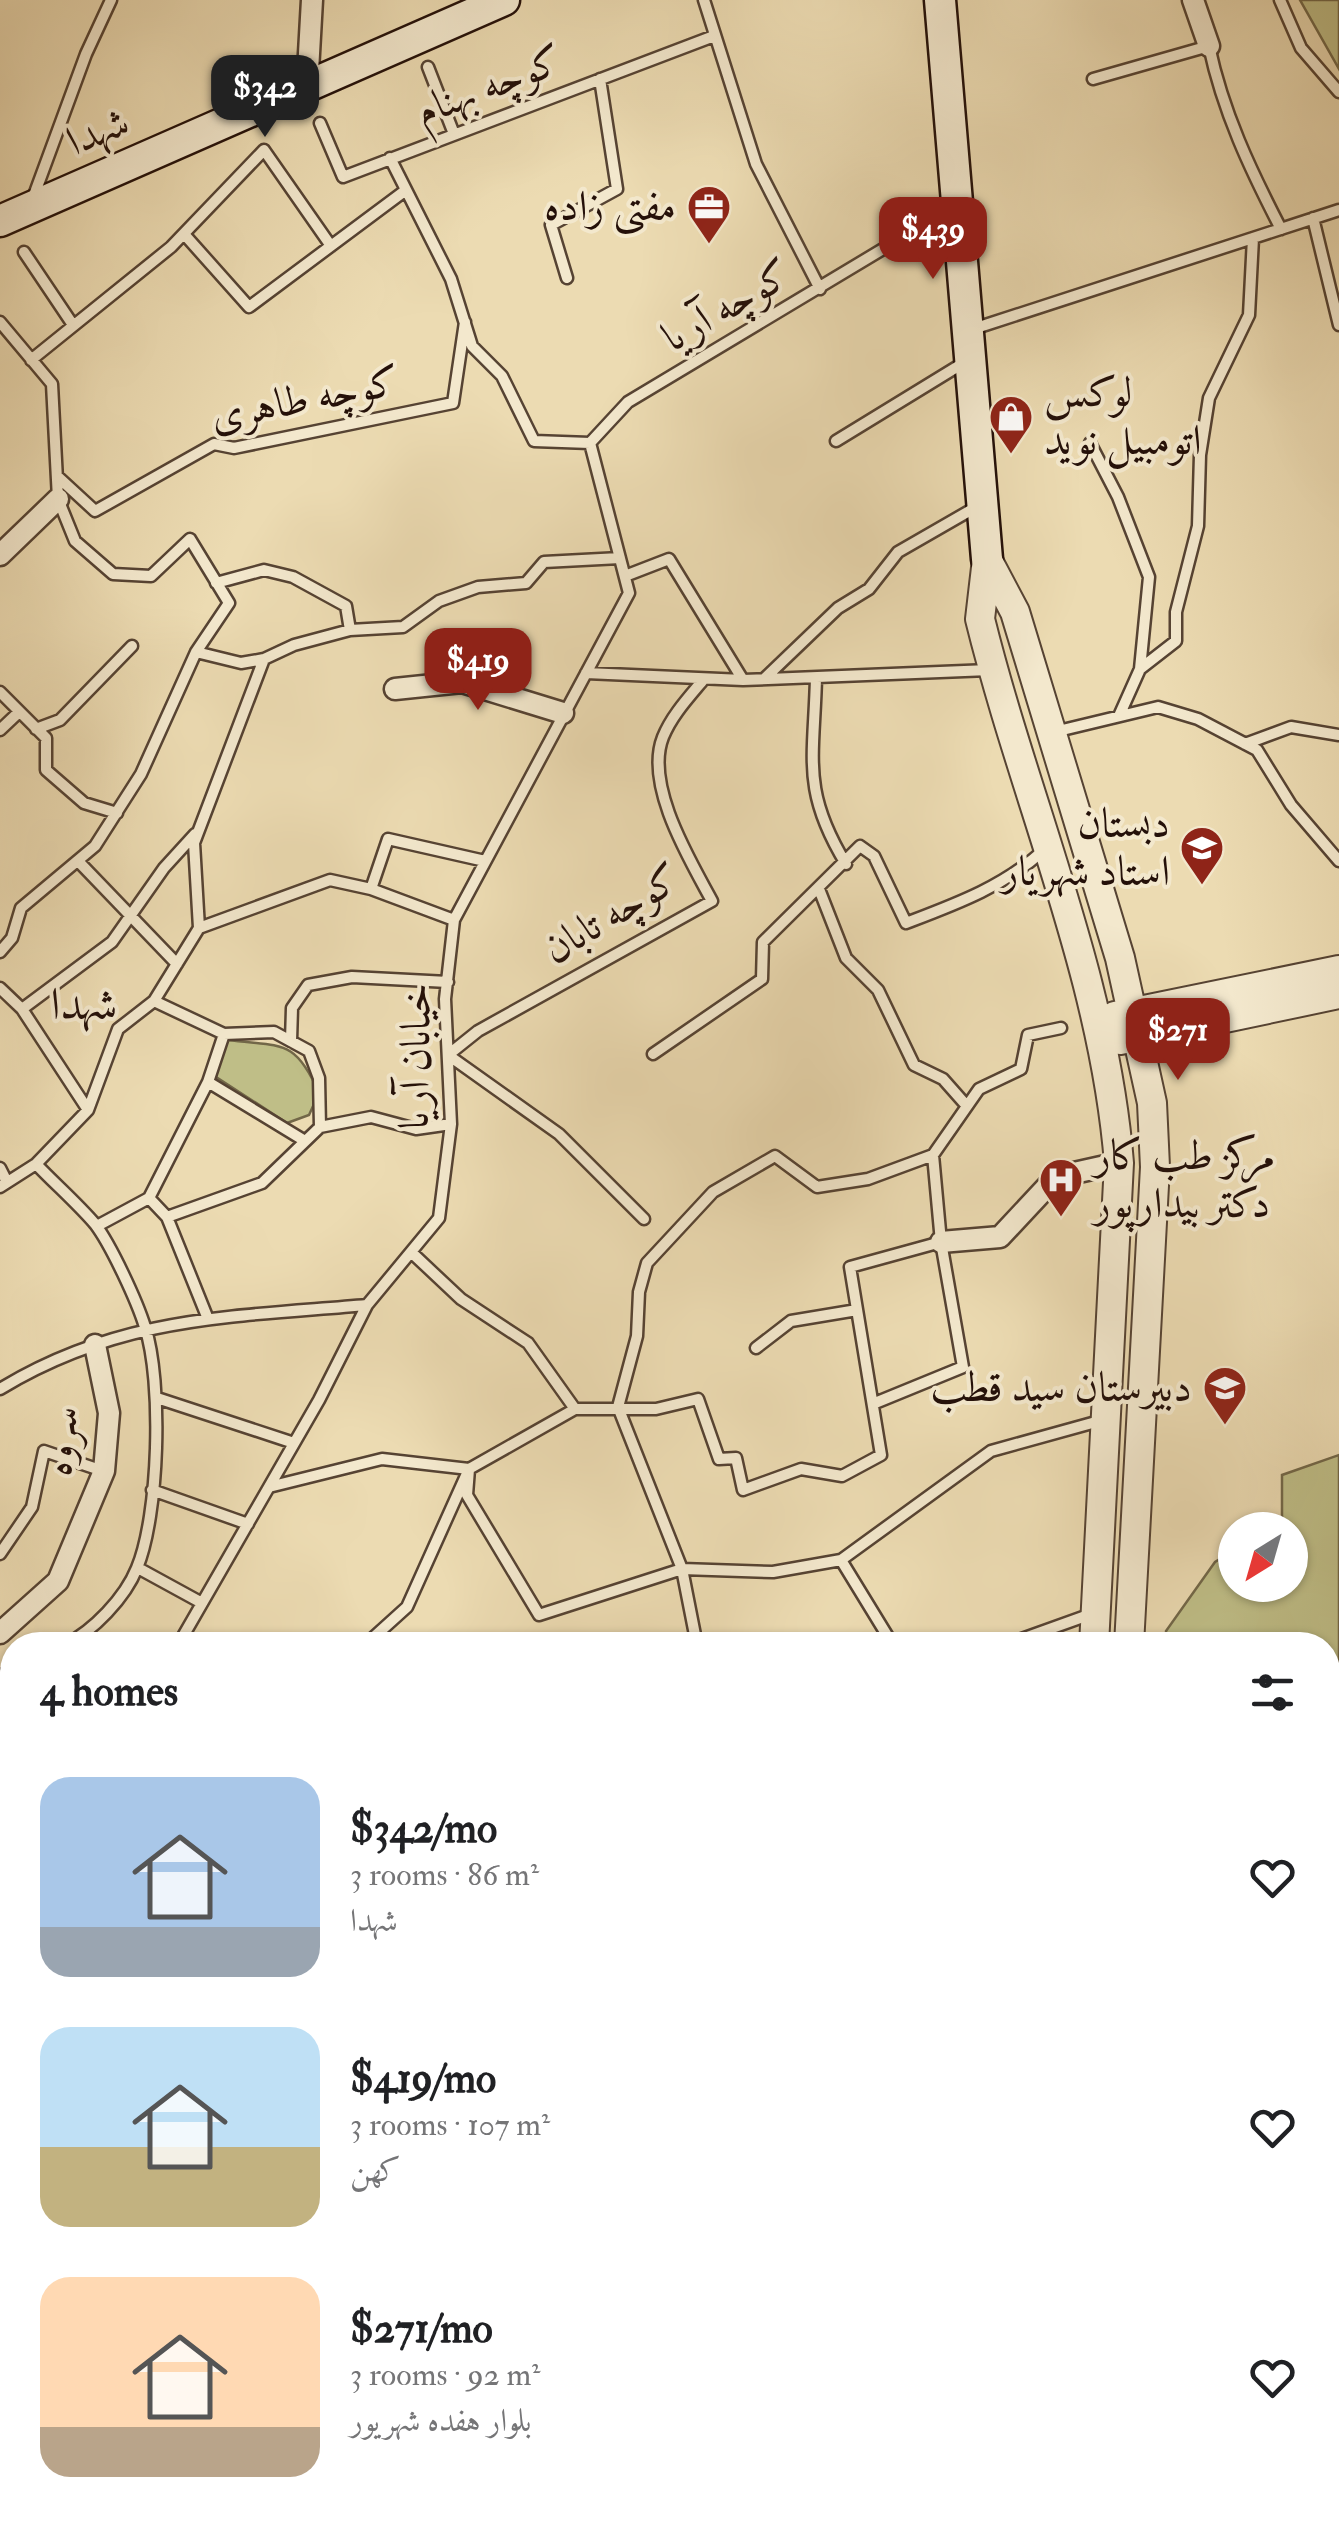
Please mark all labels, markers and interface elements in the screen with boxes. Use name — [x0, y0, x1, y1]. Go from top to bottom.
street label: کوچه بهنام — [408, 34, 573, 146]
pin: $342 — [206, 55, 324, 140]
text: $342 — [233, 67, 297, 107]
street label: شهدا — [59, 96, 137, 168]
place label: مفتی زاده — [544, 181, 676, 235]
office icon: مفتی زاده — [686, 184, 732, 245]
pin: $439 — [874, 197, 992, 282]
text: $439 — [901, 209, 965, 249]
street label: کوچه آریا — [653, 248, 802, 365]
street label: کوچه طاهری — [206, 355, 404, 444]
place label: لوکس اتومبیل نوید — [1044, 367, 1202, 469]
shop icon: لوکس اتومبیل نوید — [988, 394, 1034, 455]
pin: $419 — [419, 628, 537, 713]
text: $419 — [446, 640, 510, 680]
place label: دبستان استاد شهریار — [998, 798, 1170, 898]
school or university icon: دبستان استاد شهریار — [1179, 825, 1225, 886]
street label: کوچه تابان — [534, 853, 691, 976]
district label: شهدا — [50, 977, 118, 1033]
street label: خیابان آریا — [389, 982, 443, 1130]
pin: $271 — [1119, 998, 1237, 1083]
text: $271 — [1148, 1010, 1208, 1050]
place label: مرکز طب کار دکتر بیدارپور — [1090, 1130, 1275, 1233]
hospital icon: مرکز طب کار دکتر بیدارپور — [1038, 1157, 1084, 1218]
place label: دبیرستان سید قطب — [930, 1362, 1192, 1414]
school or university icon: دبیرستان سید قطب — [1202, 1365, 1248, 1426]
street label: سروه — [31, 1403, 92, 1479]
north arrow — [1218, 1512, 1308, 1602]
map controls — [1218, 1512, 1308, 1602]
icon: filters — [1245, 1665, 1300, 1720]
text: 4 homes — [40, 1666, 178, 1718]
text: $342/mo — [350, 1803, 497, 1855]
icon: home — [120, 1817, 240, 1937]
icon: heart — [1245, 1850, 1300, 1905]
text: 3 rooms · 86 m² — [350, 1855, 539, 1895]
text: شهدا — [350, 1901, 398, 1941]
text: $419/mo — [350, 2053, 496, 2105]
icon: home — [120, 2067, 240, 2187]
icon: heart — [1245, 2100, 1300, 2155]
text: 3 rooms · 107 m² — [350, 2105, 550, 2145]
text: کهن — [350, 2151, 401, 2191]
text: $271/mo — [350, 2303, 493, 2355]
icon: home — [120, 2317, 240, 2437]
icon: heart — [1245, 2350, 1300, 2405]
text: 3 rooms · 92 m² — [350, 2355, 540, 2395]
text: بلوار هفده شهریور — [350, 2401, 532, 2441]

